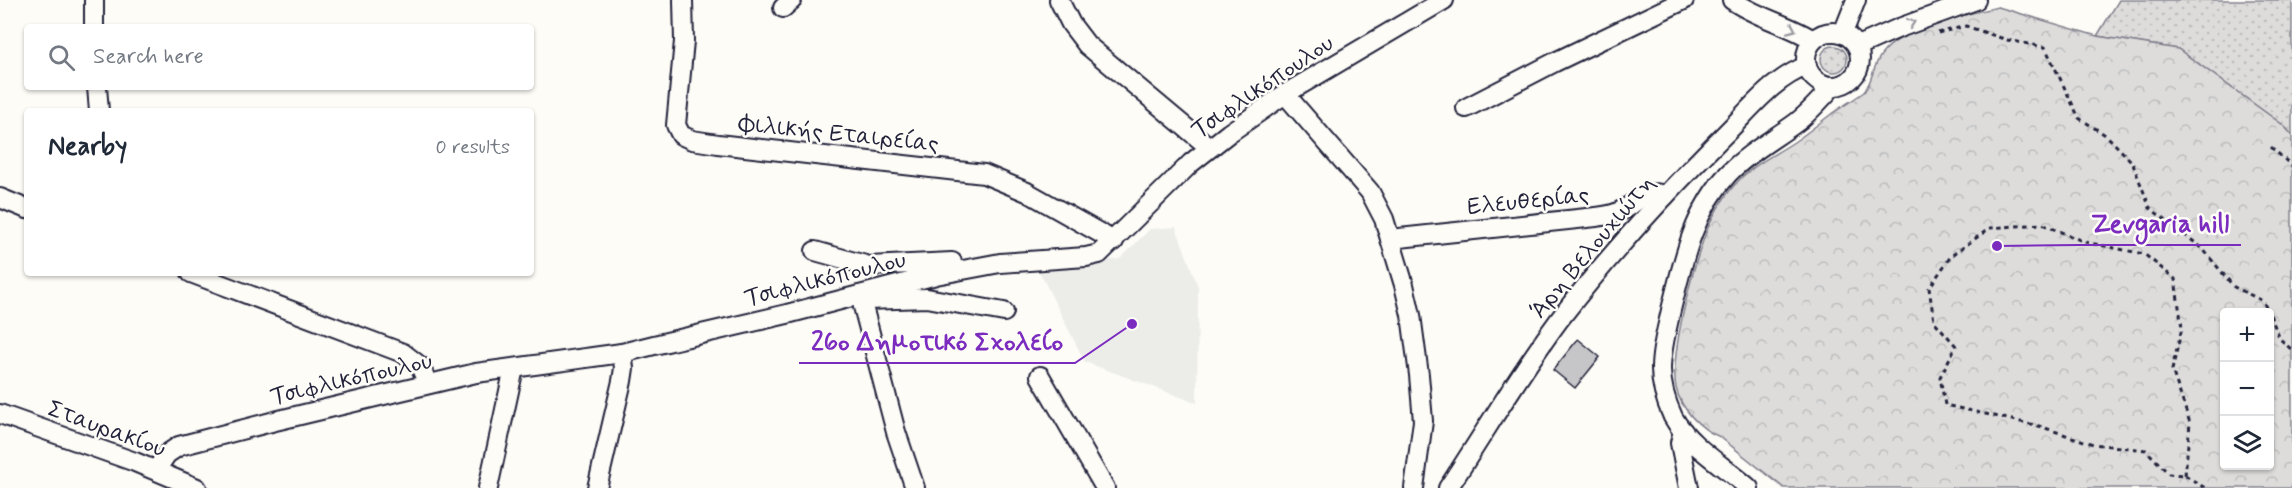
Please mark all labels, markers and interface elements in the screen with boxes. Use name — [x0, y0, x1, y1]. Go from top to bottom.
one-way arrow — [1905, 18, 1916, 31]
one-way arrow — [1785, 21, 1796, 33]
search box — [24, 24, 534, 90]
street label: Τσιφλικόπουλου — [1186, 28, 1340, 146]
icon: search — [45, 41, 78, 74]
text: Search here — [93, 43, 204, 71]
street label: Φιλικής Εταιρείας — [736, 108, 940, 160]
text: Nearby — [48, 130, 127, 164]
text: 0 results — [436, 134, 510, 161]
street label: Άρη Βελουχιώτη — [1524, 169, 1662, 325]
street label: Ελευθερίας — [1466, 180, 1591, 223]
callout: Zevgaria hill — [2079, 201, 2241, 245]
text: Zevgaria hill — [2091, 208, 2229, 245]
street label: Τσιφλικόπουλου — [742, 244, 909, 314]
map controls — [2220, 308, 2274, 470]
button: + — [2220, 308, 2274, 362]
callout: 26ο Δημοτικό Σχολείο — [799, 319, 1075, 363]
text: 26ο Δημοτικό Σχολείο — [811, 326, 1063, 360]
street label: Τσιφλικόπουλου — [267, 346, 435, 413]
button: − — [2220, 362, 2274, 416]
street label: Σταυρακίου — [43, 394, 170, 465]
button: layers — [2220, 416, 2274, 470]

